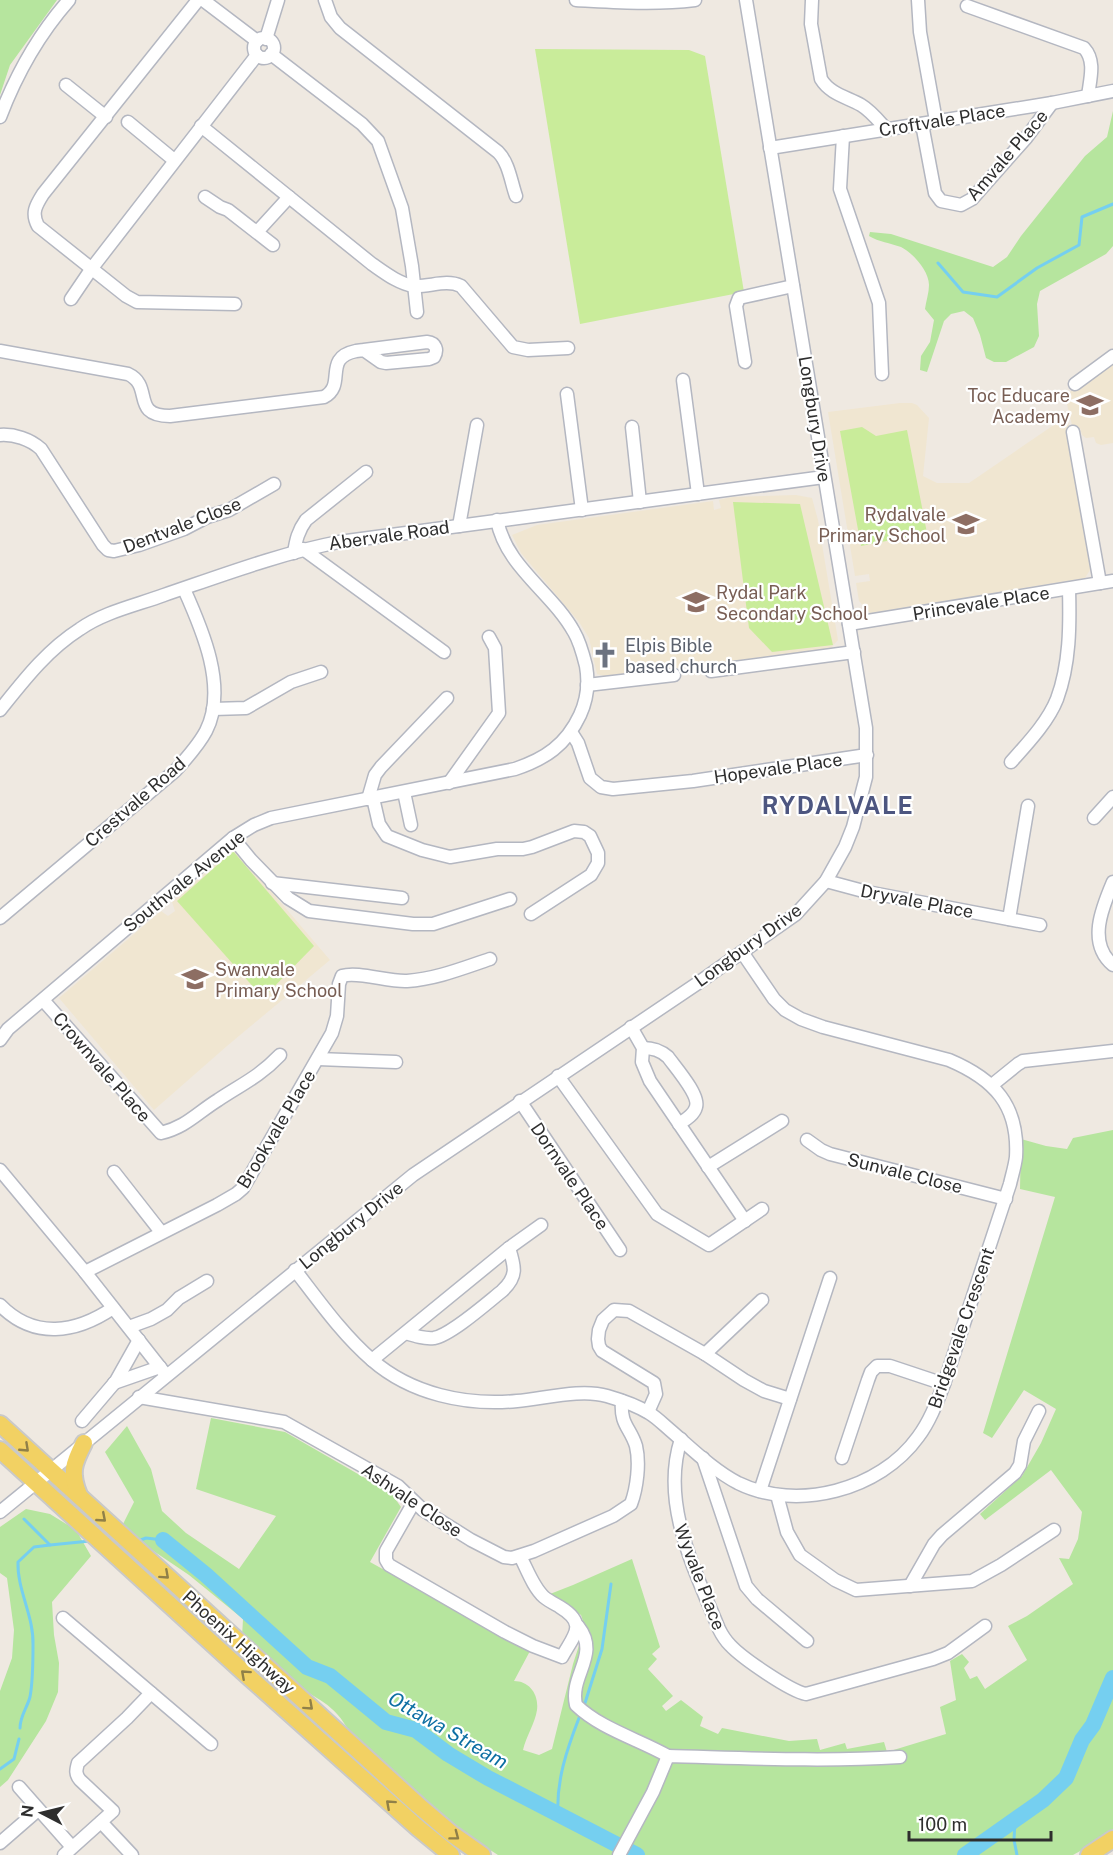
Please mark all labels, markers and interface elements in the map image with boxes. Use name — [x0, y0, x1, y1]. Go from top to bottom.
street label: Croftvale Place — [877, 100, 1007, 140]
street label: Amvale Place — [962, 105, 1052, 205]
street label: Longbury Drive — [795, 354, 835, 484]
place label: Toc Educare Academy — [967, 385, 1070, 427]
school or university icon: Toc Educare Academy — [1075, 390, 1105, 420]
street label: Dentvale Close — [120, 493, 244, 557]
place label: Rydalvale Primary School — [818, 504, 946, 546]
school or university icon: Rydalvale Primary School — [951, 509, 981, 539]
street label: Abervale Road — [327, 516, 451, 554]
place label: Rydal Park Secondary School — [716, 582, 868, 624]
street label: Princevale Place — [911, 582, 1051, 624]
school or university icon: Rydal Park Secondary School — [681, 587, 711, 617]
place label: Elpis Bible based church — [625, 635, 737, 677]
church icon: Elpis Bible based church — [590, 640, 620, 670]
street label: Hopevale Place — [712, 749, 844, 787]
street label: Crestvale Road — [80, 753, 190, 851]
district label: RYDALVALE — [762, 791, 914, 819]
street label: Southvale Avenue — [119, 826, 249, 936]
street label: Dryvale Place — [859, 880, 975, 922]
street label: Longbury Drive — [690, 899, 806, 991]
place label: Swanvale Primary School — [215, 959, 343, 1001]
school or university icon: Swanvale Primary School — [180, 964, 210, 994]
street label: Crownvale Place — [49, 1008, 155, 1126]
street label: Brookvale Place — [232, 1066, 320, 1192]
street label: Dornvale Place — [526, 1118, 614, 1234]
street label: Sunvale Close — [845, 1149, 965, 1197]
street label: Longbury Drive — [295, 1177, 407, 1273]
street label: Bridgevale Crescent — [924, 1245, 998, 1411]
one-way arrow — [19, 1441, 29, 1452]
street label: Ashvale Close — [358, 1459, 466, 1541]
one-way arrow — [95, 1510, 106, 1521]
street label: Wyvale Place — [670, 1521, 730, 1633]
one-way arrow — [158, 1568, 169, 1579]
street label: Phoenix Highway — [178, 1586, 300, 1698]
one-way arrow — [241, 1670, 252, 1681]
water label: Ottawa Stream — [384, 1686, 512, 1774]
one-way arrow — [302, 1699, 313, 1710]
north arrow — [12, 1783, 72, 1843]
one-way arrow — [387, 1800, 397, 1811]
text: N — [17, 1804, 38, 1819]
scale bar — [909, 1804, 1052, 1842]
text: 100 m — [918, 1814, 967, 1835]
one-way arrow — [448, 1828, 459, 1839]

